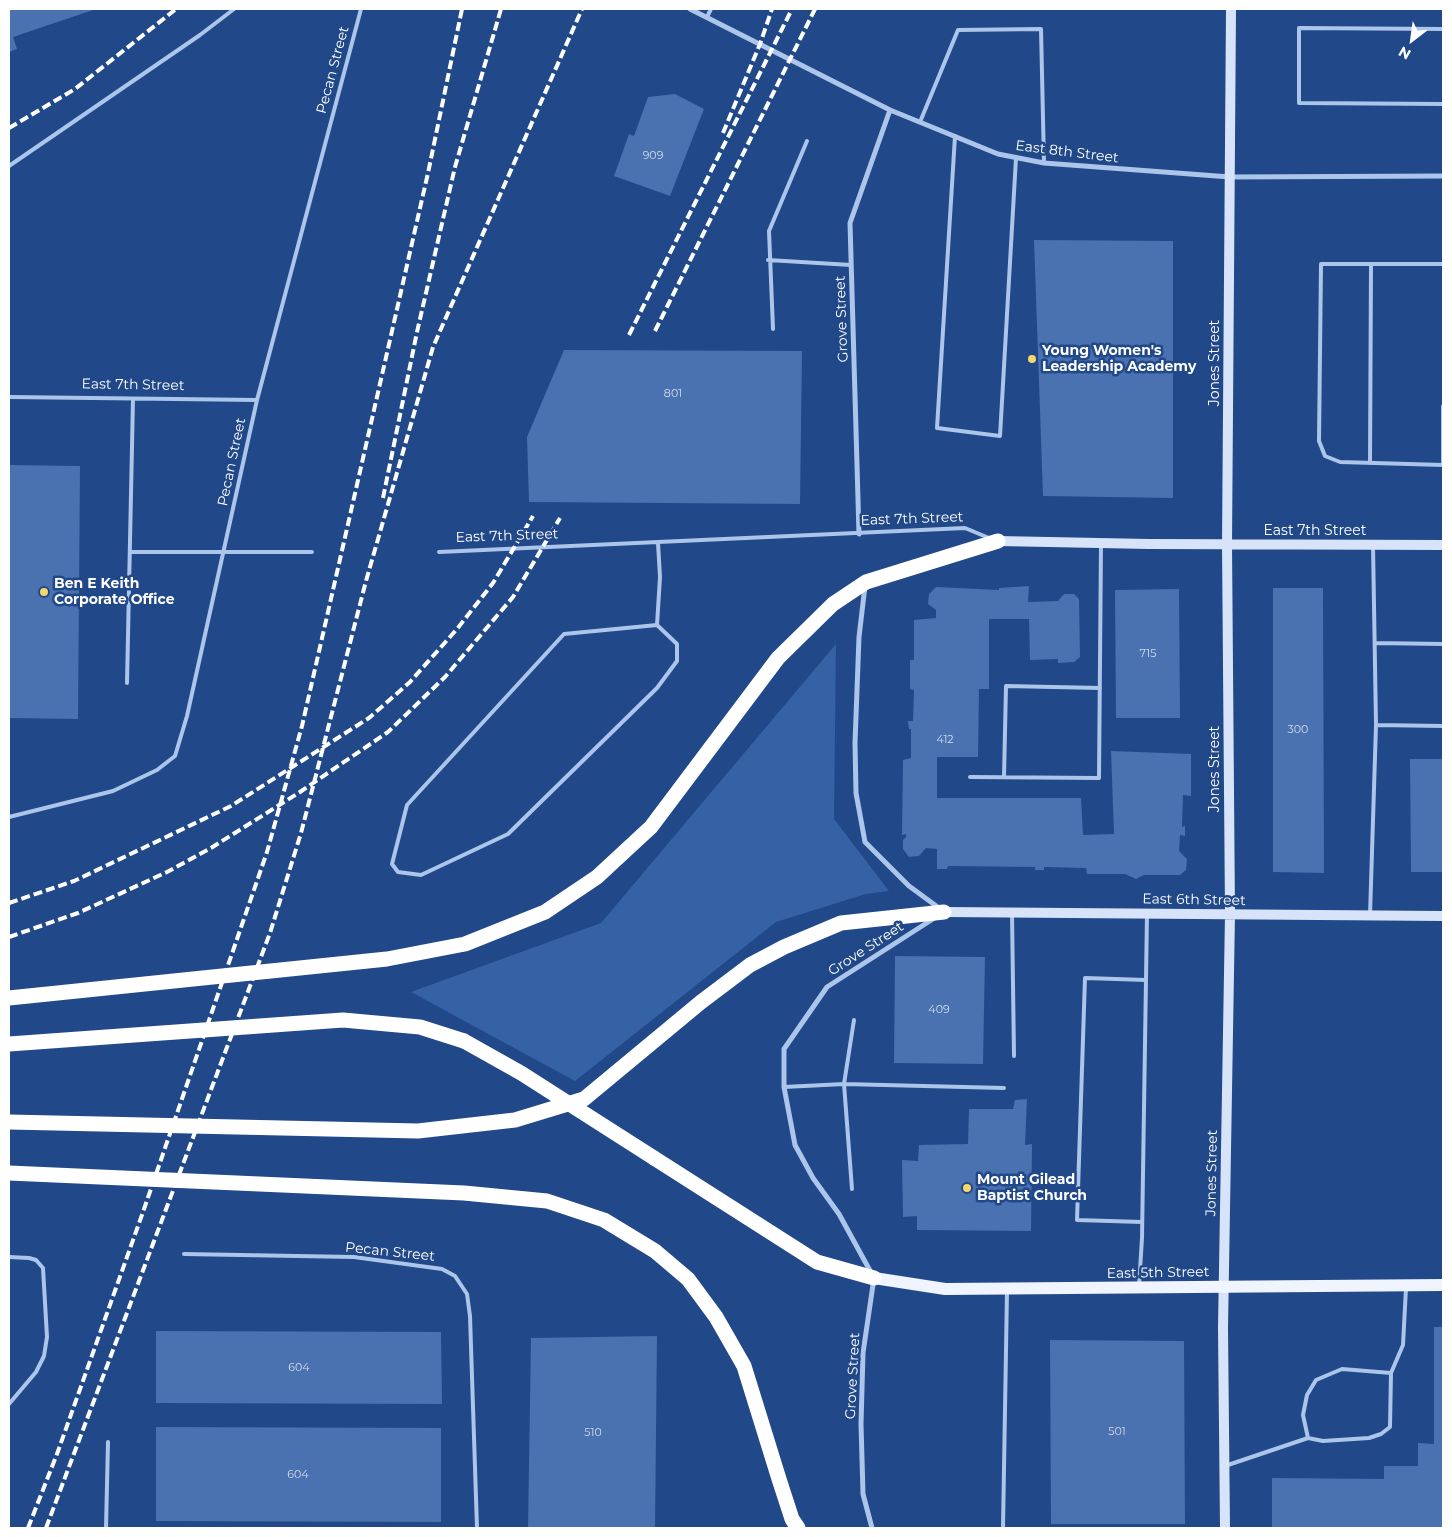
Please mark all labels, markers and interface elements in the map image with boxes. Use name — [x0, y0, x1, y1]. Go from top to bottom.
north arrow — [1387, 15, 1437, 65]
street label: Pecan Street — [313, 24, 353, 116]
text: N — [1395, 42, 1414, 64]
street label: East 8th Street — [1014, 137, 1120, 167]
house number: 909 — [643, 149, 663, 163]
street label: Grove Street — [832, 275, 852, 363]
street label: Jones Street — [1207, 320, 1223, 406]
place label: Young Women's Leadership Academy — [1042, 343, 1196, 376]
marker: Young Women's Leadership Academy — [1026, 353, 1038, 365]
street label: East 7th Street — [81, 376, 185, 394]
house number: 801 — [664, 387, 682, 401]
street label: Pecan Street — [214, 416, 250, 508]
street label: East 7th Street — [860, 509, 964, 529]
street label: East 7th Street — [1264, 523, 1366, 539]
street label: East 7th Street — [455, 526, 559, 546]
place label: Ben E Keith Corporate Office — [54, 576, 175, 608]
marker: Ben E Keith Corporate Office — [38, 586, 50, 598]
house number: 715 — [1140, 647, 1156, 661]
house number: 300 — [1288, 723, 1308, 737]
street label: Jones Street — [1207, 726, 1223, 812]
house number: 412 — [936, 733, 954, 747]
street label: East 6th Street — [1142, 891, 1246, 909]
street label: Grove Street — [825, 918, 907, 980]
house number: 409 — [928, 1003, 950, 1017]
street label: Jones Street — [1203, 1130, 1221, 1216]
place label: Mount Gilead Baptist Church — [977, 1172, 1087, 1204]
marker: Mount Gilead Baptist Church — [961, 1182, 973, 1194]
street label: Pecan Street — [344, 1239, 436, 1265]
street label: East 5th Street — [1106, 1264, 1210, 1282]
street label: Grove Street — [842, 1332, 864, 1420]
house number: 604 — [288, 1361, 310, 1375]
house number: 501 — [1108, 1425, 1126, 1439]
house number: 510 — [584, 1426, 602, 1440]
house number: 604 — [287, 1468, 309, 1482]

